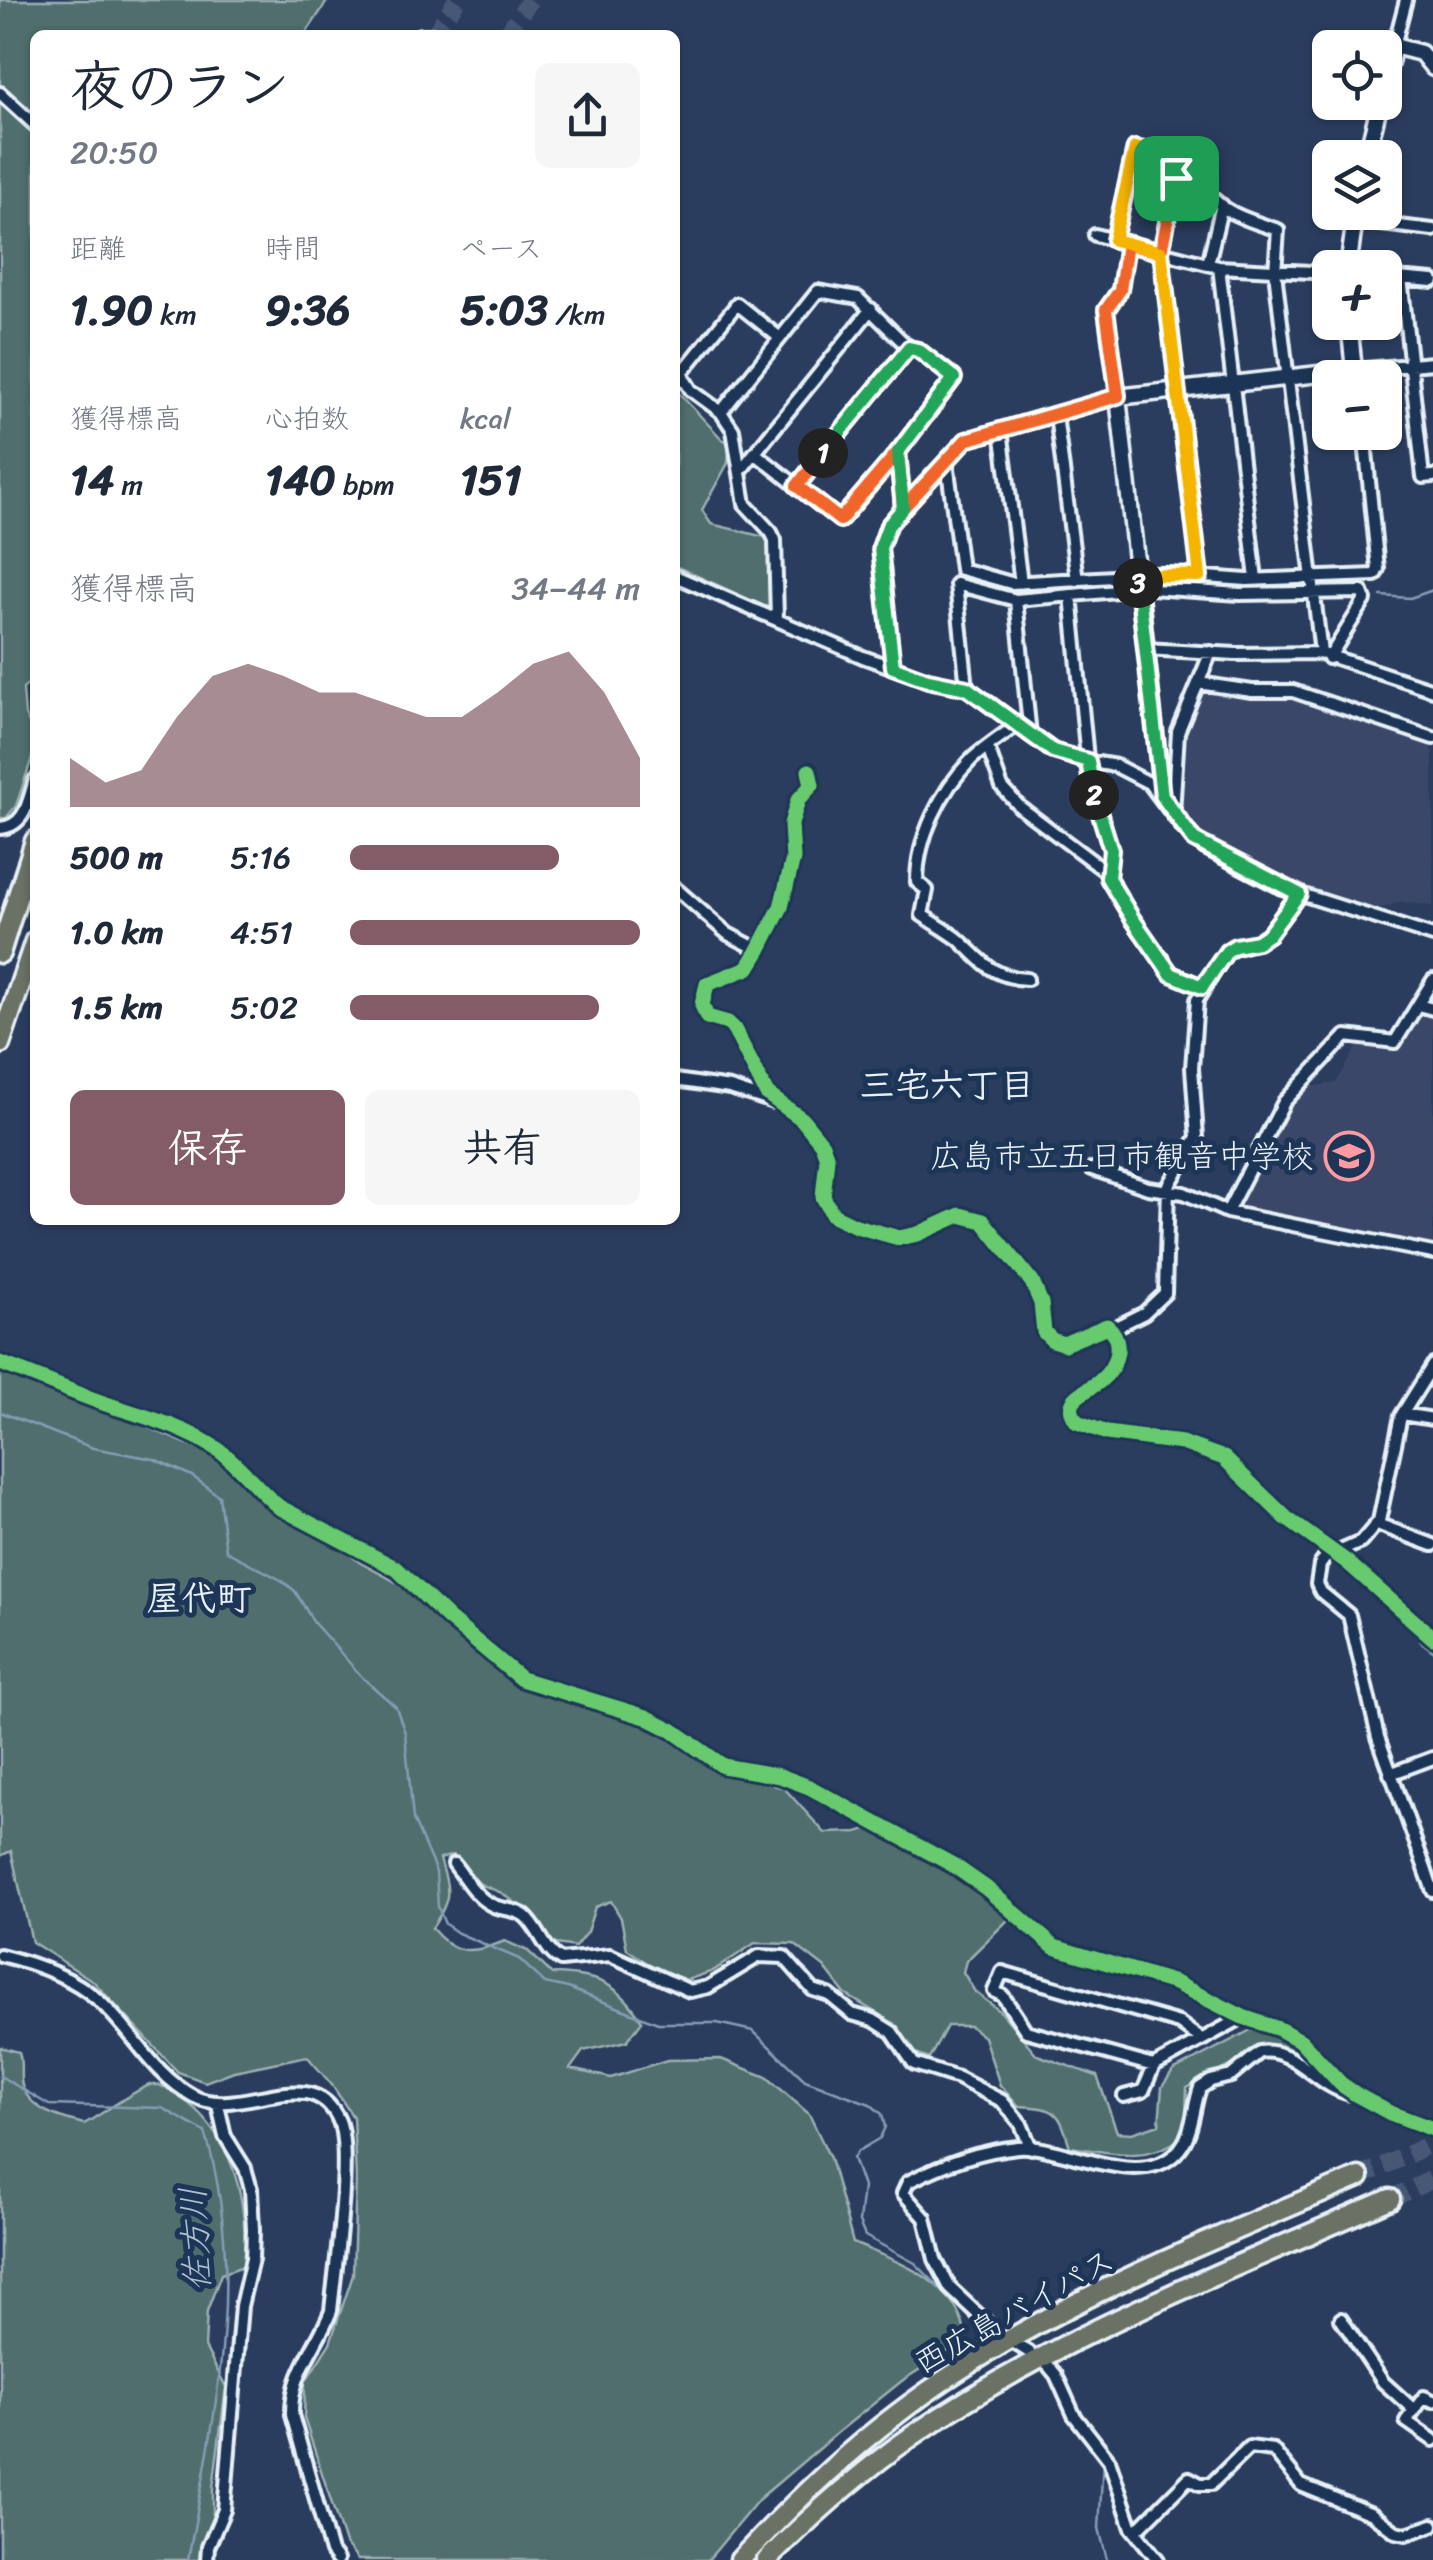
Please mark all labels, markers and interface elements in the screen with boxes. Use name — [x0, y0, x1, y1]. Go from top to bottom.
map controls — [1312, 30, 1402, 450]
button: locate — [1312, 30, 1402, 120]
text: 夜のラン — [70, 38, 290, 135]
button: share — [535, 63, 640, 168]
text: 20:50 — [70, 124, 158, 181]
pin — [1134, 136, 1219, 221]
button: layers — [1312, 140, 1402, 230]
icon: arrive — [1149, 151, 1204, 206]
text: 距離 — [70, 224, 126, 273]
text: 時間 — [265, 224, 321, 273]
text: ペース — [460, 224, 542, 273]
button: + — [1312, 250, 1402, 340]
text: 1.90 — [70, 273, 153, 347]
text: 9:36 — [265, 273, 350, 347]
text: 5:03 — [460, 273, 548, 347]
text: km — [153, 290, 197, 339]
text: /km — [548, 290, 606, 339]
button: − — [1312, 360, 1402, 450]
text: 獲得標高 — [70, 394, 182, 443]
text: 心拍数 — [265, 394, 349, 443]
text: kcal — [460, 394, 511, 443]
pin: 1 — [798, 428, 848, 478]
text: 1 — [817, 428, 829, 477]
text: 14 — [70, 443, 114, 517]
text: 140 — [265, 443, 336, 517]
text: 151 — [460, 443, 522, 517]
text: m — [114, 460, 143, 509]
text: bpm — [336, 460, 395, 509]
pin: 3 — [1113, 558, 1163, 608]
text: 3 — [1130, 558, 1146, 607]
text: 獲得標高 — [70, 560, 198, 617]
text: 34–44 m — [511, 560, 640, 617]
pin: 2 — [1069, 770, 1119, 820]
text: 2 — [1086, 770, 1102, 819]
text: 500 m — [70, 829, 163, 886]
text: 5:16 — [230, 829, 291, 886]
text: 1.0 km — [70, 904, 164, 961]
text: 4:51 — [230, 904, 293, 961]
text: 1.5 km — [70, 979, 163, 1036]
text: 5:02 — [230, 979, 298, 1036]
district label: 三宅六丁目 — [859, 1054, 1035, 1116]
button: 保存 — [70, 1090, 345, 1205]
button: 共有 — [365, 1090, 640, 1205]
place label: 広島市立五日市観音中学校 — [930, 1128, 1314, 1185]
school or university icon: 広島市立五日市観音中学校 — [1323, 1130, 1375, 1182]
district label: 屋代町 — [146, 1567, 252, 1629]
water label: 佐方川 — [161, 2185, 229, 2293]
street label: 西広島バイパス — [903, 2232, 1126, 2391]

